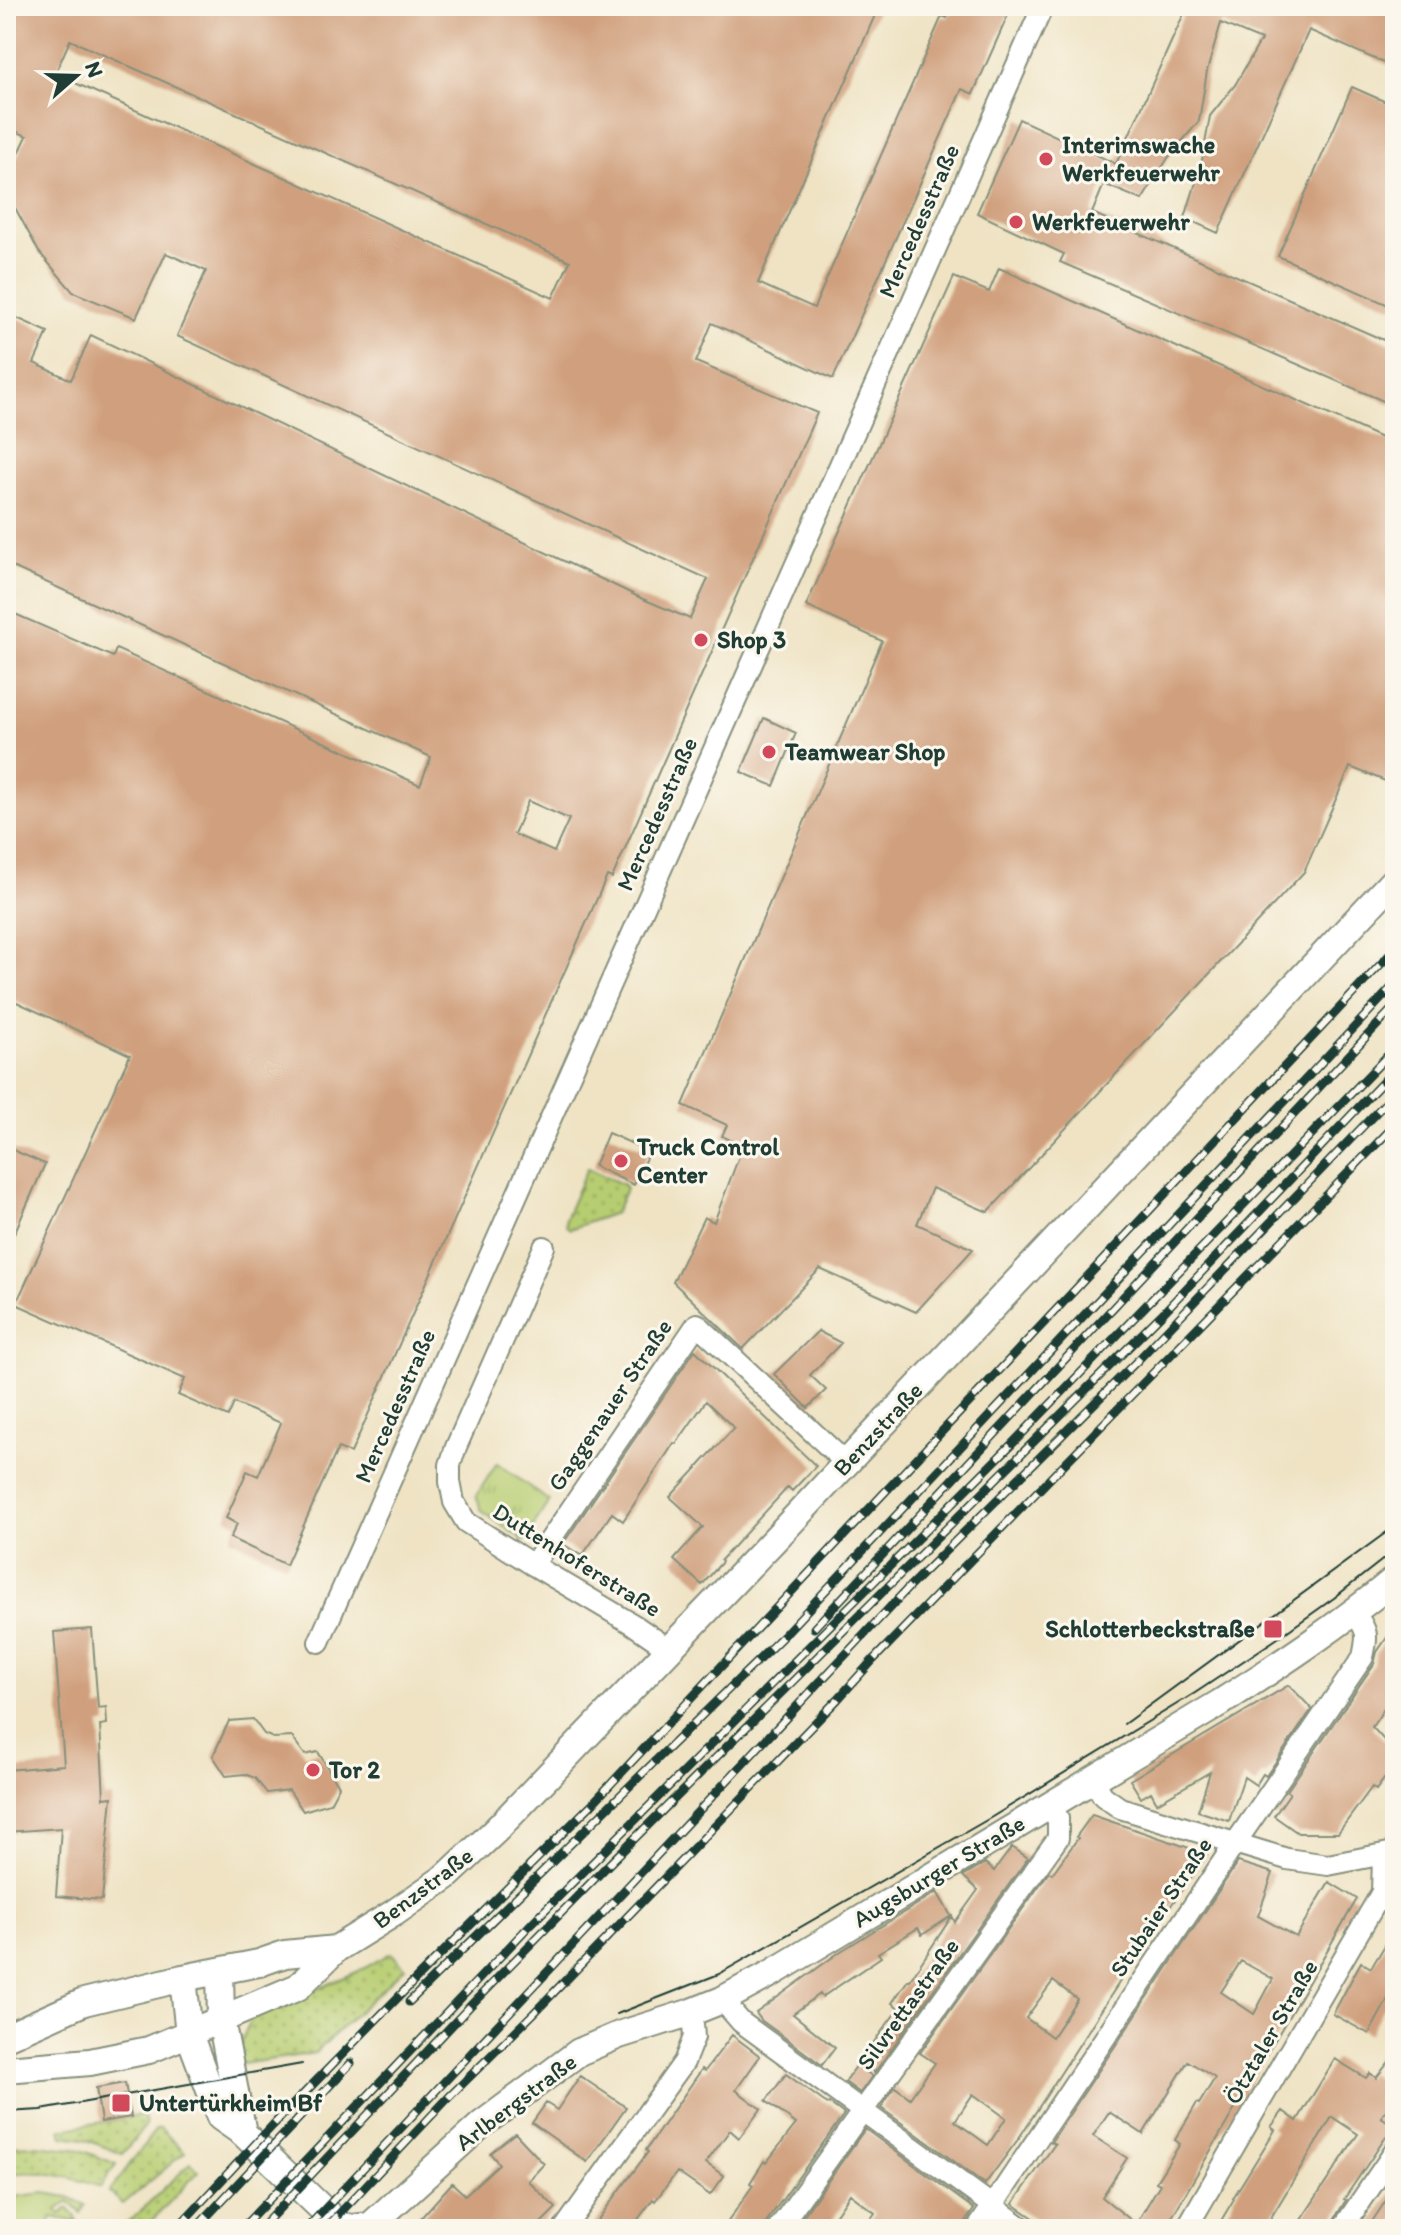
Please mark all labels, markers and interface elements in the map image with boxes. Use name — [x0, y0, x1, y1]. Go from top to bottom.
north arrow — [36, 36, 116, 116]
text: N — [79, 58, 110, 81]
place label: Interimswache Werkfeuerwehr — [1062, 130, 1220, 187]
street label: Mercedesstraße — [872, 139, 965, 302]
marker: Interimswache Werkfeuerwehr — [1037, 150, 1055, 168]
place label: Werkfeuerwehr — [1032, 207, 1190, 236]
marker: Werkfeuerwehr — [1007, 213, 1025, 231]
place label: Shop 3 — [717, 625, 786, 655]
marker: Shop 3 — [692, 631, 710, 649]
street label: Mercedesstraße — [610, 732, 703, 895]
place label: Teamwear Shop — [784, 737, 945, 767]
marker: Teamwear Shop — [760, 743, 778, 761]
place label: Truck Control Center — [636, 1132, 779, 1189]
marker: Truck Control Center — [612, 1152, 630, 1170]
street label: Gaggenauer Straße — [541, 1313, 678, 1496]
street label: Mercedesstraße — [348, 1324, 441, 1487]
street label: Benzstraße — [827, 1375, 929, 1482]
street label: Duttenhoferstraße — [488, 1496, 667, 1623]
place label: Schlotterbeckstraße — [1045, 1614, 1255, 1643]
marker: Schlotterbeckstraße — [1262, 1618, 1284, 1640]
place label: Tor 2 — [328, 1755, 380, 1784]
marker: Tor 2 — [304, 1761, 322, 1779]
street label: Augsburger Straße — [847, 1808, 1030, 1933]
street label: Stubaier Straße — [1103, 1831, 1218, 1982]
street label: Benzstraße — [367, 1840, 479, 1935]
street label: Silvrettastraße — [850, 1932, 965, 2075]
street label: Ötztaler Straße — [1217, 1954, 1324, 2109]
street label: Arlbergstraße — [449, 2047, 582, 2157]
place label: Untertürkheim Bf — [139, 2088, 323, 2117]
marker: Untertürkheim Bf — [110, 2092, 132, 2114]

